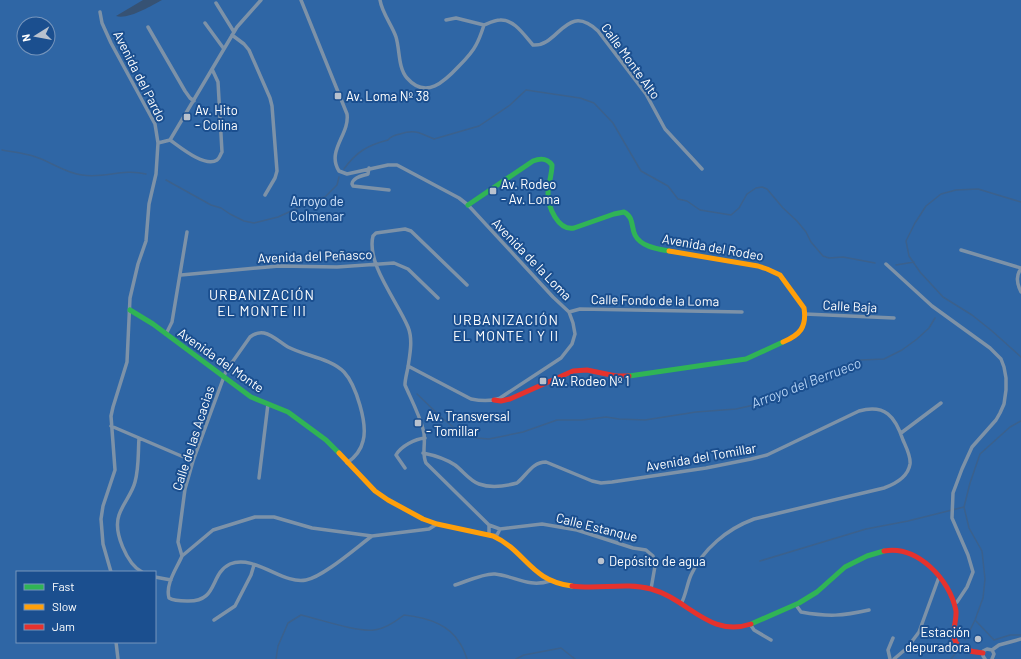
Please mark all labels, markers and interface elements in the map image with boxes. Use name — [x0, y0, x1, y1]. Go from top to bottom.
north arrow — [16, 16, 56, 56]
street label: Calle Monte Alto — [598, 20, 664, 102]
street label: Avenida del Pardo — [110, 28, 170, 124]
text: N — [19, 33, 33, 43]
place label: Av. Loma Nº 38 — [346, 88, 429, 104]
marker: Av. Loma Nº 38 — [333, 91, 343, 101]
place label: Av. Hito - Colina — [195, 102, 238, 133]
marker: Av. Hito - Colina — [182, 112, 192, 122]
place label: Av. Rodeo - Av. Loma — [501, 176, 560, 207]
marker: Av. Rodeo - Av. Loma — [488, 186, 498, 196]
park label: Arroyo de Colmenar — [290, 193, 344, 224]
street label: Avenida de la Loma — [489, 215, 575, 303]
street label: Avenida del Rodeo — [661, 230, 765, 264]
street label: Avenida del Peñasco — [257, 246, 373, 266]
district label: URBANIZACIÓN EL MONTE III — [209, 286, 315, 319]
street label: Calle Fondo de la Loma — [591, 291, 719, 309]
street label: Calle Baja — [822, 297, 878, 315]
district label: URBANIZACIÓN EL MONTE I Y II — [453, 311, 559, 344]
street label: Avenida del Monte — [175, 324, 267, 396]
water label: Arroyo del Berrueco — [748, 354, 863, 411]
place label: Av. Rodeo Nº 1 — [551, 373, 630, 389]
marker: Av. Rodeo Nº 1 — [538, 376, 548, 386]
street label: Calle de las Acacias — [169, 384, 217, 492]
place label: Av. Transversal - Tomillar — [426, 408, 510, 439]
marker: Av. Transversal - Tomillar — [413, 418, 423, 428]
street label: Avenida del Tomillar — [645, 439, 758, 475]
street label: Calle Estanque — [555, 509, 640, 545]
place label: Depósito de agua — [609, 553, 706, 569]
marker: Depósito de agua — [596, 556, 606, 566]
legend — [16, 571, 156, 643]
text: Fast — [52, 579, 75, 593]
text: Slow — [52, 599, 77, 613]
text: Jam — [52, 619, 75, 633]
place label: Estación depuradora — [905, 624, 970, 655]
marker: Estación depuradora — [973, 634, 983, 644]

